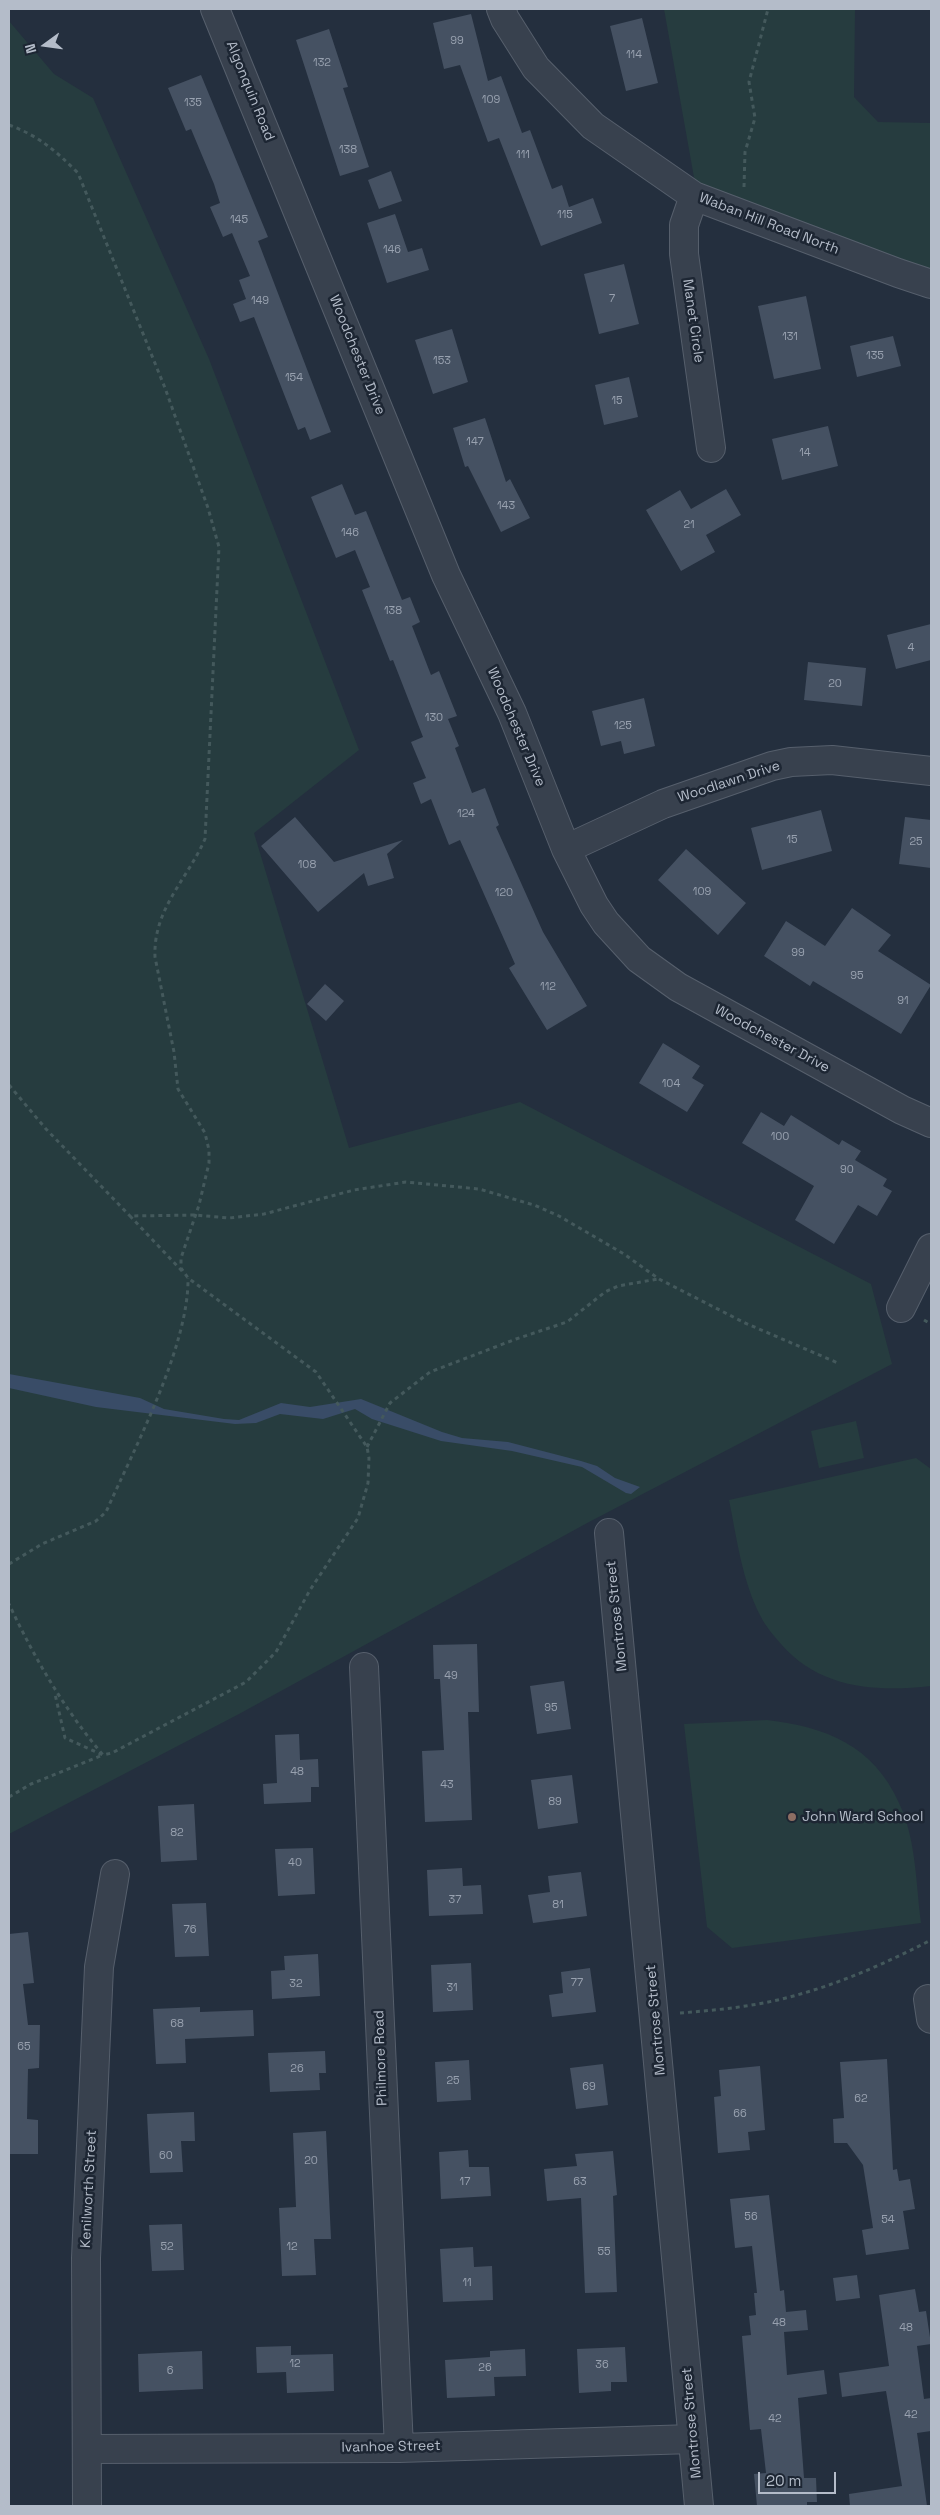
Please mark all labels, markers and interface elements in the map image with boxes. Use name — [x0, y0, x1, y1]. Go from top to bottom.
north arrow — [20, 20, 70, 70]
house number: 99 — [450, 34, 464, 48]
street label: Algonquin Road — [222, 39, 278, 143]
text: N — [21, 42, 40, 55]
house number: 114 — [626, 48, 642, 62]
house number: 132 — [313, 56, 331, 70]
house number: 109 — [482, 93, 500, 107]
house number: 135 — [184, 96, 202, 110]
house number: 138 — [339, 143, 357, 157]
house number: 111 — [516, 148, 530, 162]
street label: Waban Hill Road North — [697, 190, 841, 258]
house number: 115 — [557, 208, 573, 222]
house number: 145 — [230, 213, 248, 227]
house number: 146 — [383, 243, 401, 257]
street label: Manet Circle — [679, 278, 707, 364]
house number: 7 — [609, 292, 615, 306]
street label: Woodchester Drive — [325, 293, 389, 417]
house number: 149 — [251, 294, 269, 308]
house number: 131 — [782, 330, 798, 344]
house number: 135 — [866, 349, 884, 363]
house number: 153 — [433, 354, 451, 368]
house number: 154 — [285, 371, 303, 385]
house number: 15 — [611, 394, 623, 408]
house number: 147 — [466, 435, 484, 449]
house number: 14 — [799, 446, 811, 460]
house number: 143 — [497, 499, 515, 513]
house number: 21 — [683, 518, 695, 532]
house number: 146 — [341, 526, 359, 540]
house number: 138 — [384, 604, 402, 618]
house number: 4 — [908, 641, 914, 655]
street label: Woodchester Drive — [483, 665, 549, 789]
house number: 20 — [828, 677, 842, 691]
house number: 130 — [425, 711, 443, 725]
house number: 125 — [614, 719, 632, 733]
street label: Woodlawn Drive — [676, 758, 782, 806]
house number: 124 — [457, 807, 475, 821]
house number: 15 — [786, 833, 798, 847]
house number: 25 — [909, 835, 923, 849]
house number: 108 — [298, 858, 316, 872]
house number: 109 — [693, 885, 711, 899]
house number: 120 — [495, 886, 513, 900]
house number: 99 — [791, 946, 805, 960]
house number: 95 — [850, 969, 864, 983]
house number: 112 — [540, 980, 556, 994]
house number: 91 — [897, 994, 909, 1008]
street label: Woodchester Drive — [712, 1002, 832, 1076]
house number: 104 — [662, 1077, 680, 1091]
house number: 100 — [771, 1130, 789, 1144]
house number: 90 — [840, 1163, 854, 1177]
street label: Montrose Street — [603, 1560, 631, 1672]
house number: 49 — [444, 1669, 458, 1683]
house number: 95 — [544, 1701, 558, 1715]
house number: 48 — [290, 1765, 304, 1779]
house number: 43 — [440, 1778, 454, 1792]
house number: 89 — [548, 1795, 562, 1809]
place label: John Ward School — [802, 1809, 923, 1825]
marker: John Ward School — [786, 1811, 798, 1823]
house number: 82 — [170, 1826, 184, 1840]
house number: 40 — [288, 1856, 302, 1870]
house number: 37 — [449, 1893, 461, 1907]
house number: 81 — [552, 1898, 564, 1912]
house number: 76 — [184, 1923, 196, 1937]
street label: Montrose Street — [643, 1964, 669, 2076]
house number: 77 — [571, 1976, 583, 1990]
house number: 32 — [289, 1977, 303, 1991]
house number: 31 — [446, 1981, 458, 1995]
street label: Philmore Road — [371, 2010, 391, 2106]
house number: 68 — [170, 2017, 184, 2031]
house number: 65 — [17, 2040, 31, 2054]
house number: 26 — [290, 2062, 304, 2076]
house number: 25 — [446, 2074, 460, 2088]
house number: 69 — [582, 2080, 596, 2094]
house number: 62 — [854, 2092, 868, 2106]
house number: 66 — [733, 2107, 747, 2121]
street label: Kenilworth Street — [78, 2129, 100, 2249]
house number: 60 — [159, 2149, 173, 2163]
house number: 20 — [304, 2154, 318, 2168]
house number: 17 — [460, 2175, 470, 2189]
house number: 63 — [573, 2175, 587, 2189]
house number: 56 — [744, 2210, 758, 2224]
house number: 54 — [881, 2213, 895, 2227]
house number: 52 — [160, 2240, 174, 2254]
house number: 12 — [286, 2240, 298, 2254]
house number: 55 — [597, 2245, 611, 2259]
house number: 11 — [462, 2276, 472, 2290]
house number: 48 — [772, 2316, 786, 2330]
house number: 48 — [899, 2321, 913, 2335]
house number: 12 — [289, 2357, 301, 2371]
house number: 36 — [595, 2358, 609, 2372]
house number: 26 — [478, 2361, 492, 2375]
house number: 6 — [167, 2364, 173, 2378]
street label: Montrose Street — [679, 2367, 705, 2479]
house number: 42 — [904, 2408, 918, 2422]
house number: 42 — [768, 2412, 782, 2426]
street label: Ivanhoe Street — [341, 2438, 441, 2456]
scale bar — [760, 2462, 838, 2494]
text: 20 m — [766, 2471, 801, 2490]

